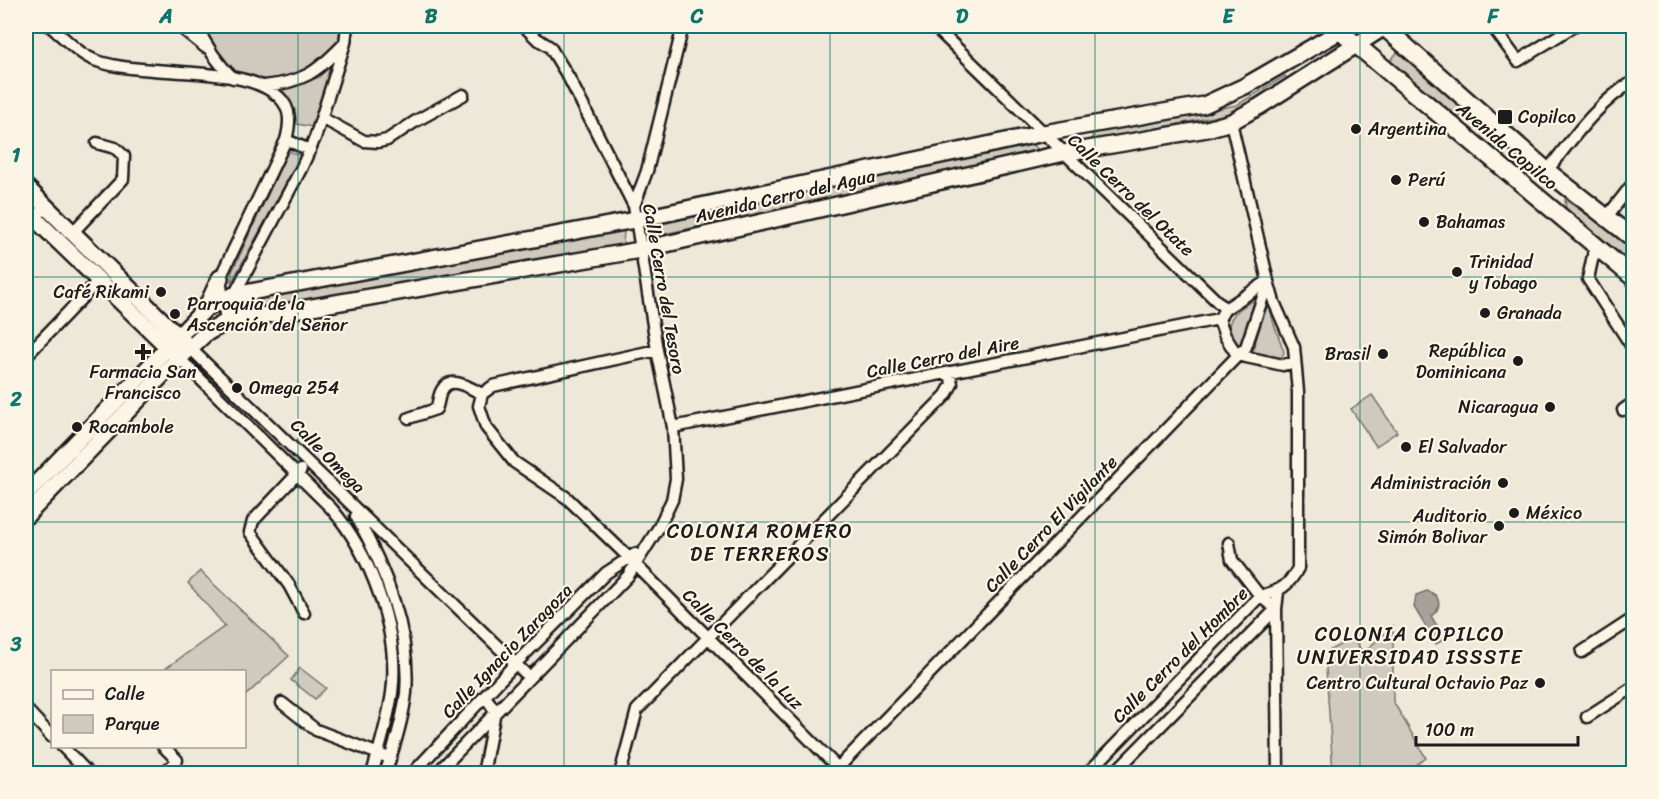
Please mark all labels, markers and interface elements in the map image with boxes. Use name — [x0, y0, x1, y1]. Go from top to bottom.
text: A — [158, 0, 173, 34]
text: B — [425, 0, 438, 34]
text: C — [690, 0, 704, 34]
text: D — [956, 0, 969, 34]
text: E — [1222, 0, 1235, 34]
text: F — [1487, 0, 1500, 34]
street label: Avenida Copilco — [1448, 93, 1565, 199]
place label: Copilco — [1518, 101, 1576, 133]
marker: Copilco — [1496, 108, 1514, 126]
place label: Argentina — [1367, 113, 1447, 145]
marker: Argentina — [1349, 122, 1363, 136]
street label: Calle Cerro del Otate — [1060, 125, 1202, 265]
text: 1 — [12, 138, 21, 173]
street label: Avenida Cerro del Agua — [691, 160, 879, 233]
place label: Perú — [1408, 164, 1446, 196]
marker: Perú — [1389, 173, 1403, 187]
street label: Calle Cerro del Tesoro — [633, 201, 695, 377]
place label: Bahamas — [1436, 206, 1506, 238]
marker: Bahamas — [1417, 215, 1431, 229]
place label: Trinidad y Tobago — [1469, 246, 1537, 299]
marker: Trinidad y Tobago — [1450, 265, 1464, 279]
place label: Café Rikami — [54, 276, 150, 308]
marker: Café Rikami — [154, 285, 168, 299]
place label: Parroquia de la Ascención del Señor — [186, 288, 349, 341]
place label: Granada — [1497, 297, 1562, 329]
marker: Granada — [1478, 306, 1492, 320]
marker: Parroquia de la Ascención del Señor — [168, 307, 182, 321]
street label: Calle Cerro del Aire — [864, 327, 1022, 387]
place label: República Dominicana — [1416, 335, 1507, 388]
place label: Brasil — [1325, 338, 1372, 370]
marker: Farmacia San Francisco — [136, 345, 150, 359]
marker: Brasil — [1376, 347, 1390, 361]
marker: República Dominicana — [1511, 354, 1525, 368]
place label: Farmacia San Francisco — [90, 356, 197, 409]
place label: Omega 254 — [249, 372, 339, 404]
marker: Omega 254 — [230, 381, 244, 395]
text: 2 — [9, 382, 22, 417]
place label: Nicaragua — [1458, 391, 1539, 423]
marker: Nicaragua — [1543, 400, 1557, 414]
street label: Calle Omega — [282, 410, 374, 502]
place label: Rocambole — [89, 411, 174, 443]
marker: Rocambole — [70, 420, 84, 434]
place label: El Salvador — [1418, 431, 1508, 463]
marker: El Salvador — [1399, 440, 1413, 454]
street label: Calle Cerro El Vigilante — [976, 448, 1126, 600]
place label: Administración — [1370, 467, 1491, 499]
marker: Administración — [1496, 476, 1510, 490]
place label: México — [1526, 497, 1582, 529]
place label: Auditorio Simón Bolivar — [1378, 500, 1489, 553]
marker: México — [1507, 506, 1521, 520]
district label: COLONIA ROMERO DE TERREROS — [667, 514, 853, 572]
marker: Auditorio Simón Bolivar — [1492, 519, 1506, 533]
street label: Calle Ignacio Zaragoza — [434, 576, 580, 726]
street label: Calle Cerro del Hombre — [1104, 579, 1256, 731]
street label: Calle Cerro de la Luz — [675, 581, 812, 718]
district label: COLONIA COPILCO UNIVERSIDAD ISSSTE — [1297, 617, 1524, 675]
text: 3 — [10, 627, 22, 662]
place label: Centro Cultural Octavio Paz — [1306, 667, 1528, 699]
legend — [51, 670, 246, 748]
marker: Centro Cultural Octavio Paz — [1533, 676, 1547, 690]
text: Calle — [105, 678, 145, 710]
text: Parque — [105, 708, 160, 740]
scale bar — [1416, 709, 1578, 747]
text: 100 m — [1425, 714, 1474, 746]

